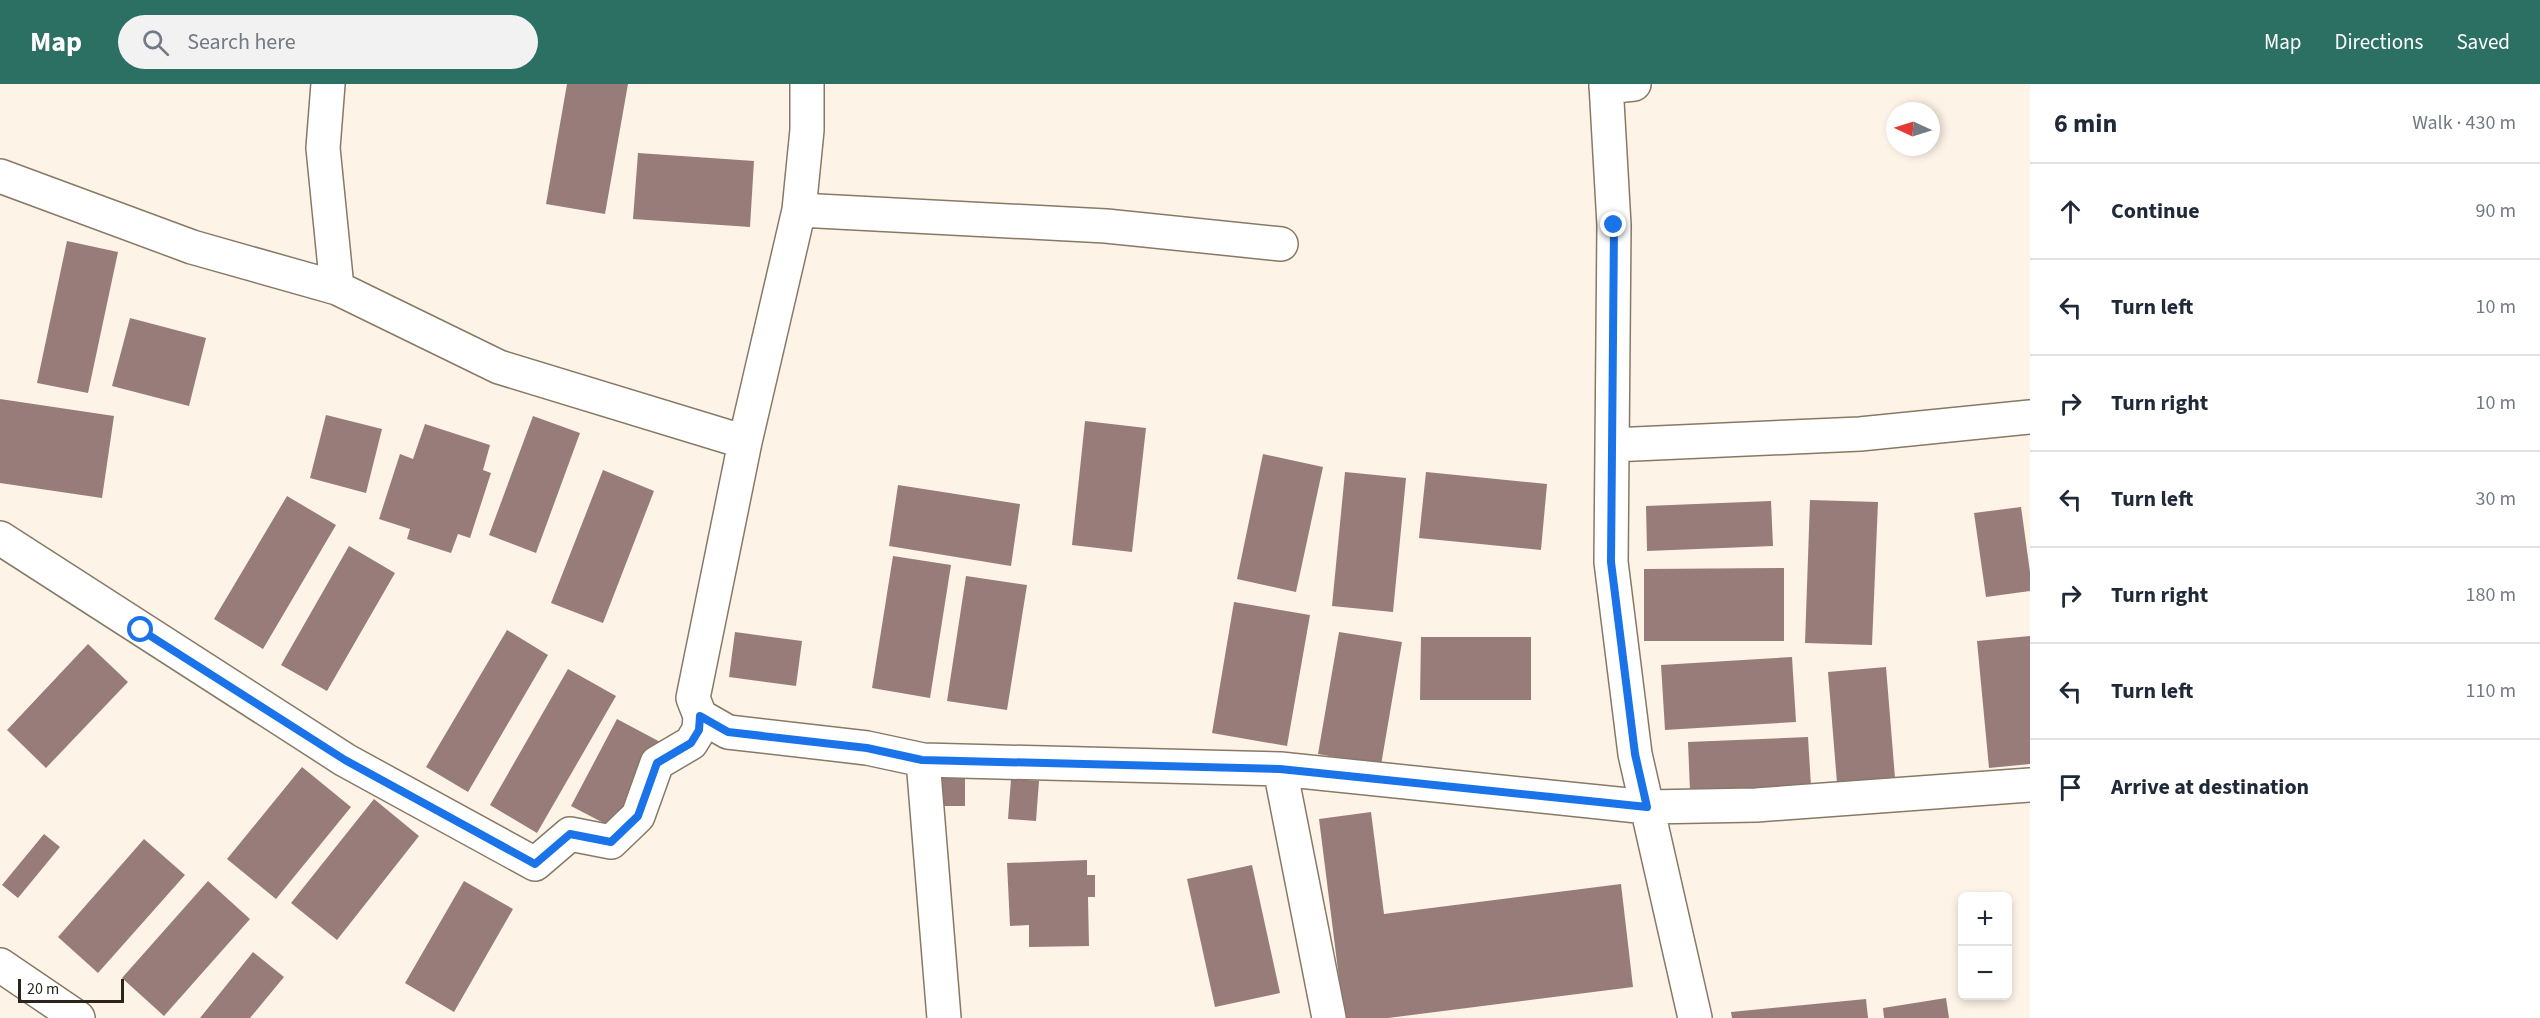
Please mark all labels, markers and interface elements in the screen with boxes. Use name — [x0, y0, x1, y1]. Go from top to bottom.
search box — [118, 15, 538, 69]
text: Map — [30, 22, 82, 62]
icon: search — [139, 26, 172, 59]
text: Search here — [187, 26, 296, 58]
text: Map — [2264, 27, 2302, 57]
text: Directions — [2335, 27, 2423, 57]
text: Saved — [2456, 27, 2510, 57]
north arrow — [1886, 102, 1940, 156]
text: 6 min — [2054, 105, 2117, 142]
text: Walk · 430 m — [2412, 109, 2516, 137]
icon: ahead — [2054, 195, 2087, 228]
text: Continue — [2111, 195, 2200, 227]
text: 90 m — [2476, 197, 2516, 225]
route end — [1600, 211, 1626, 237]
icon: left — [2054, 291, 2087, 324]
text: Turn left — [2111, 291, 2193, 323]
text: 10 m — [2476, 293, 2516, 321]
icon: right — [2054, 387, 2087, 420]
text: Turn right — [2111, 387, 2208, 419]
text: 10 m — [2476, 389, 2516, 417]
icon: left — [2054, 483, 2087, 516]
text: Turn left — [2111, 483, 2193, 515]
text: 30 m — [2476, 485, 2516, 513]
icon: right — [2054, 579, 2087, 612]
text: Turn right — [2111, 579, 2208, 611]
text: 180 m — [2466, 581, 2516, 609]
route start — [127, 616, 153, 642]
icon: left — [2054, 675, 2087, 708]
text: Turn left — [2111, 675, 2193, 707]
text: 110 m — [2466, 677, 2516, 705]
icon: arrive — [2054, 771, 2087, 804]
text: Arrive at destination — [2111, 771, 2309, 803]
map controls — [1958, 892, 2012, 1000]
button: + — [1958, 892, 2012, 946]
button: − — [1958, 946, 2012, 1000]
scale bar — [18, 976, 124, 1004]
text: 20 m — [27, 978, 59, 1000]

